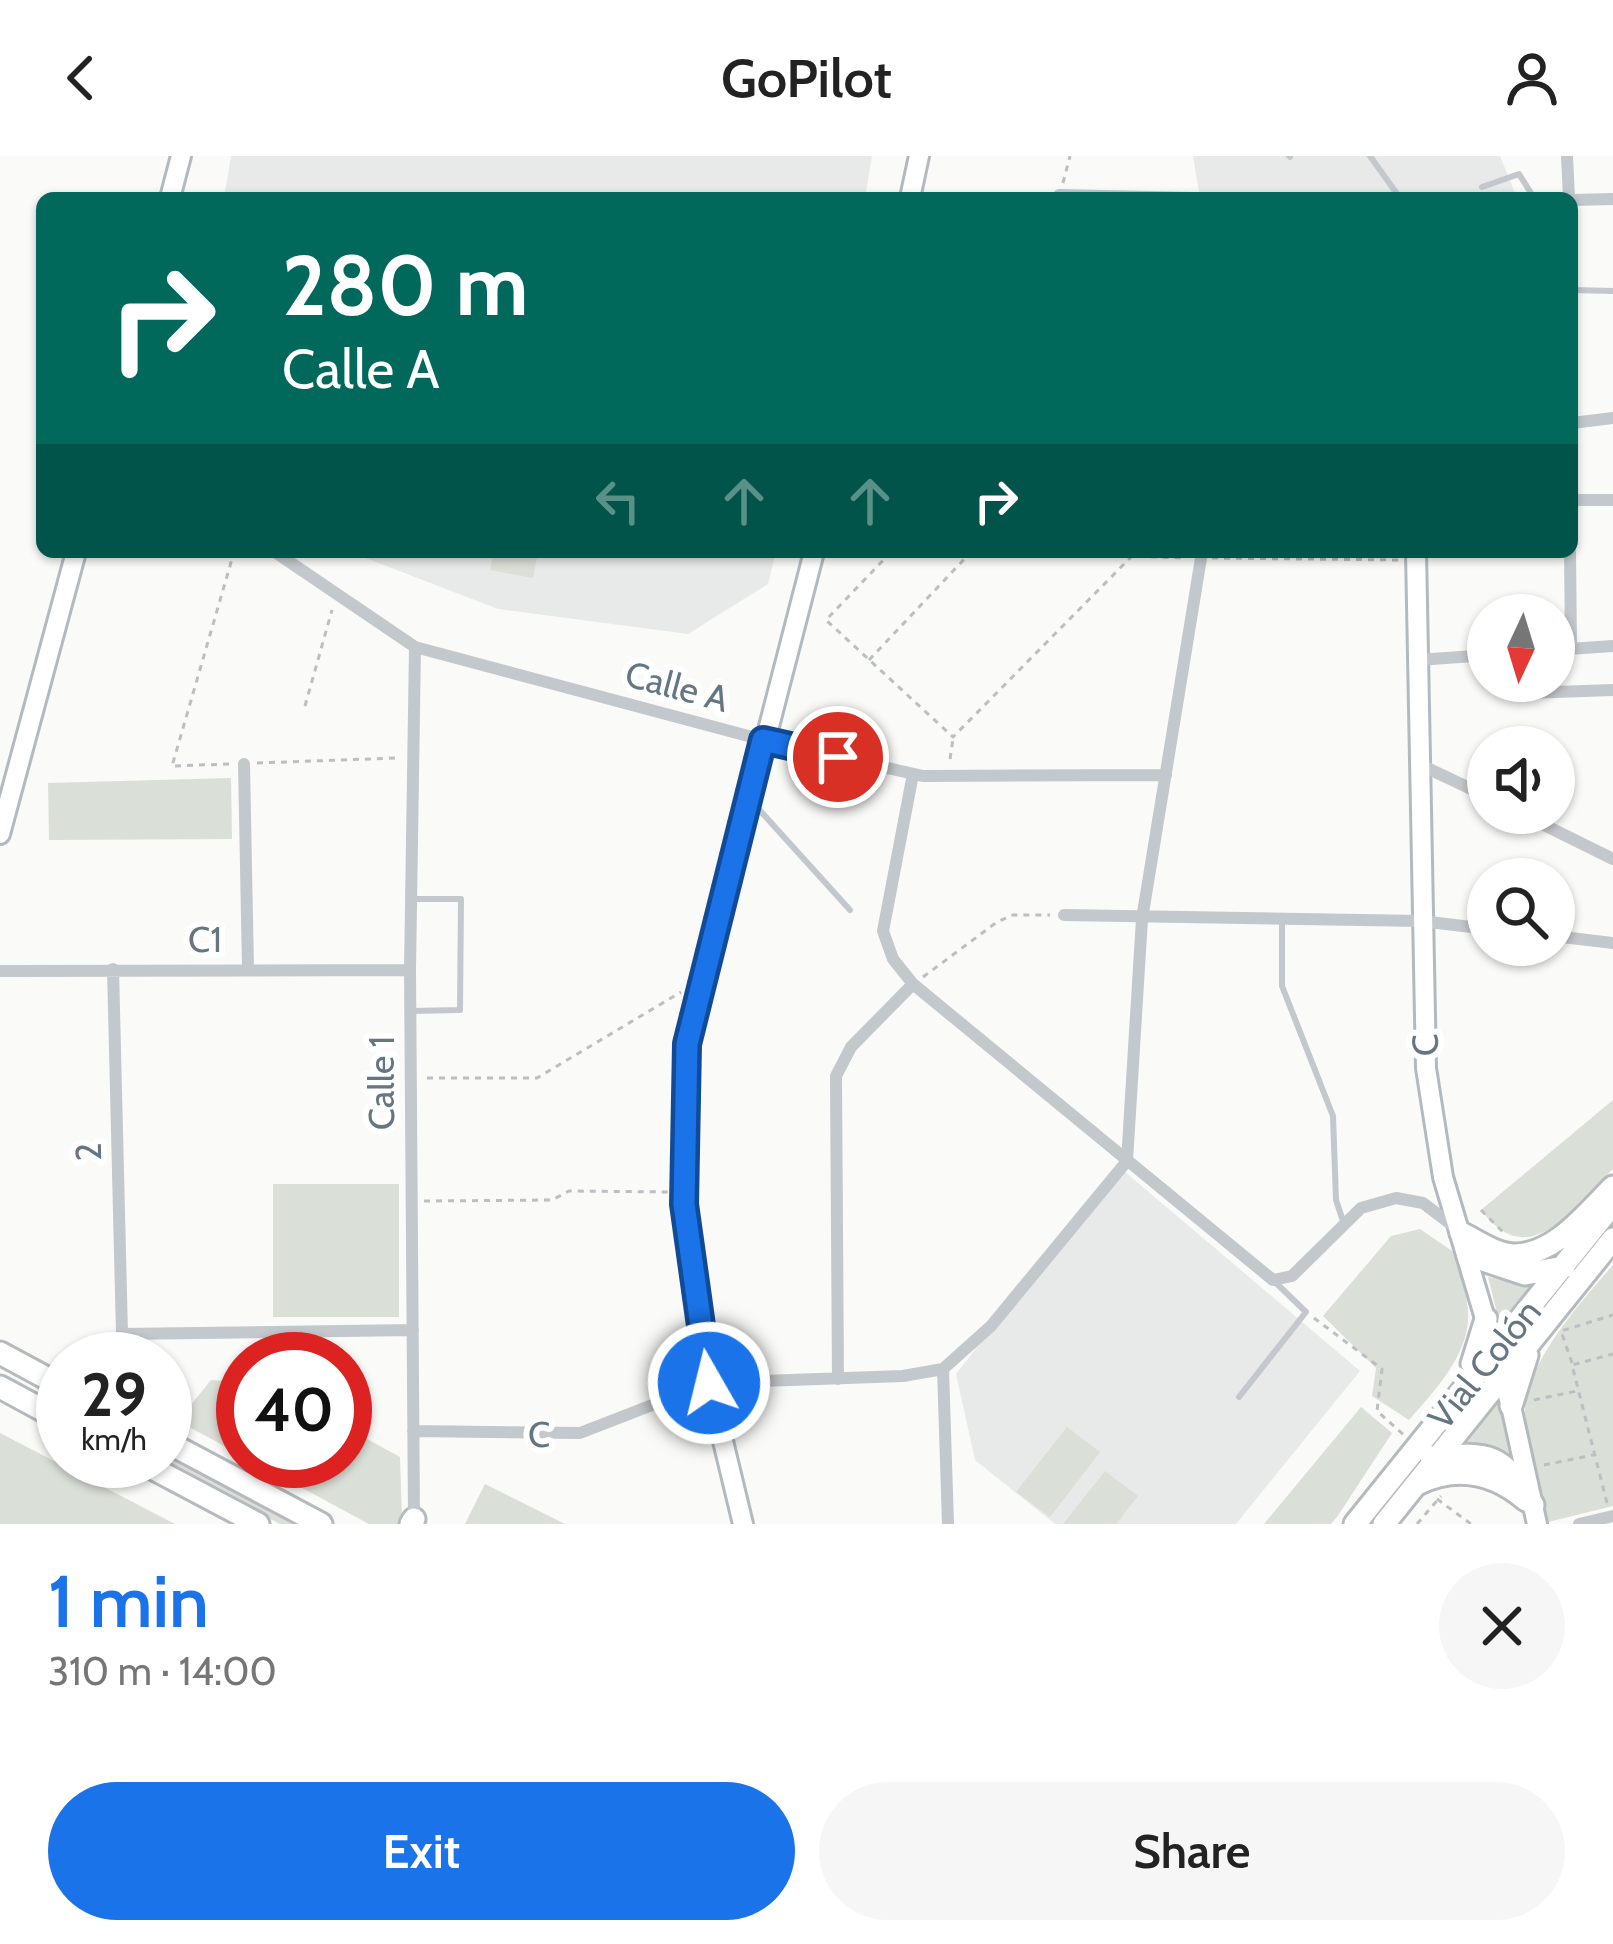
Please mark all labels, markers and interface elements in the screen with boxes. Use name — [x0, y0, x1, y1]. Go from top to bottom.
icon: back — [48, 45, 114, 111]
text: GoPilot — [721, 45, 892, 111]
icon: person — [1499, 45, 1565, 111]
text: 280 m — [282, 234, 528, 336]
icon: right — [84, 240, 240, 396]
text: Calle A — [282, 336, 439, 402]
icon: left — [585, 468, 651, 534]
icon: ahead — [711, 468, 777, 534]
icon: ahead — [837, 468, 903, 534]
icon: right — [963, 468, 1029, 534]
north arrow — [1467, 594, 1575, 702]
map controls — [1467, 594, 1575, 966]
street label: Calle A — [621, 651, 733, 721]
pin — [787, 706, 889, 808]
icon: arrive — [805, 724, 871, 790]
button: sound — [1467, 726, 1575, 834]
button: search — [1467, 858, 1575, 966]
street label: C1 — [188, 917, 222, 961]
street label: C — [1402, 1033, 1448, 1057]
street label: Calle 1 — [359, 1036, 403, 1130]
street label: 2 — [66, 1142, 110, 1162]
street label: Vial Colón — [1418, 1290, 1550, 1438]
position arrow — [646, 1320, 772, 1446]
speed limit sign: 40 — [216, 1332, 372, 1488]
text: 29 — [81, 1358, 147, 1431]
street label: C — [528, 1412, 550, 1456]
text: km/h — [81, 1421, 147, 1458]
text: 1 min — [48, 1558, 209, 1645]
button: close — [1439, 1563, 1565, 1689]
text: 310 m · 14:00 — [48, 1647, 277, 1695]
button: Exit — [48, 1782, 795, 1920]
button: Share — [819, 1782, 1565, 1920]

